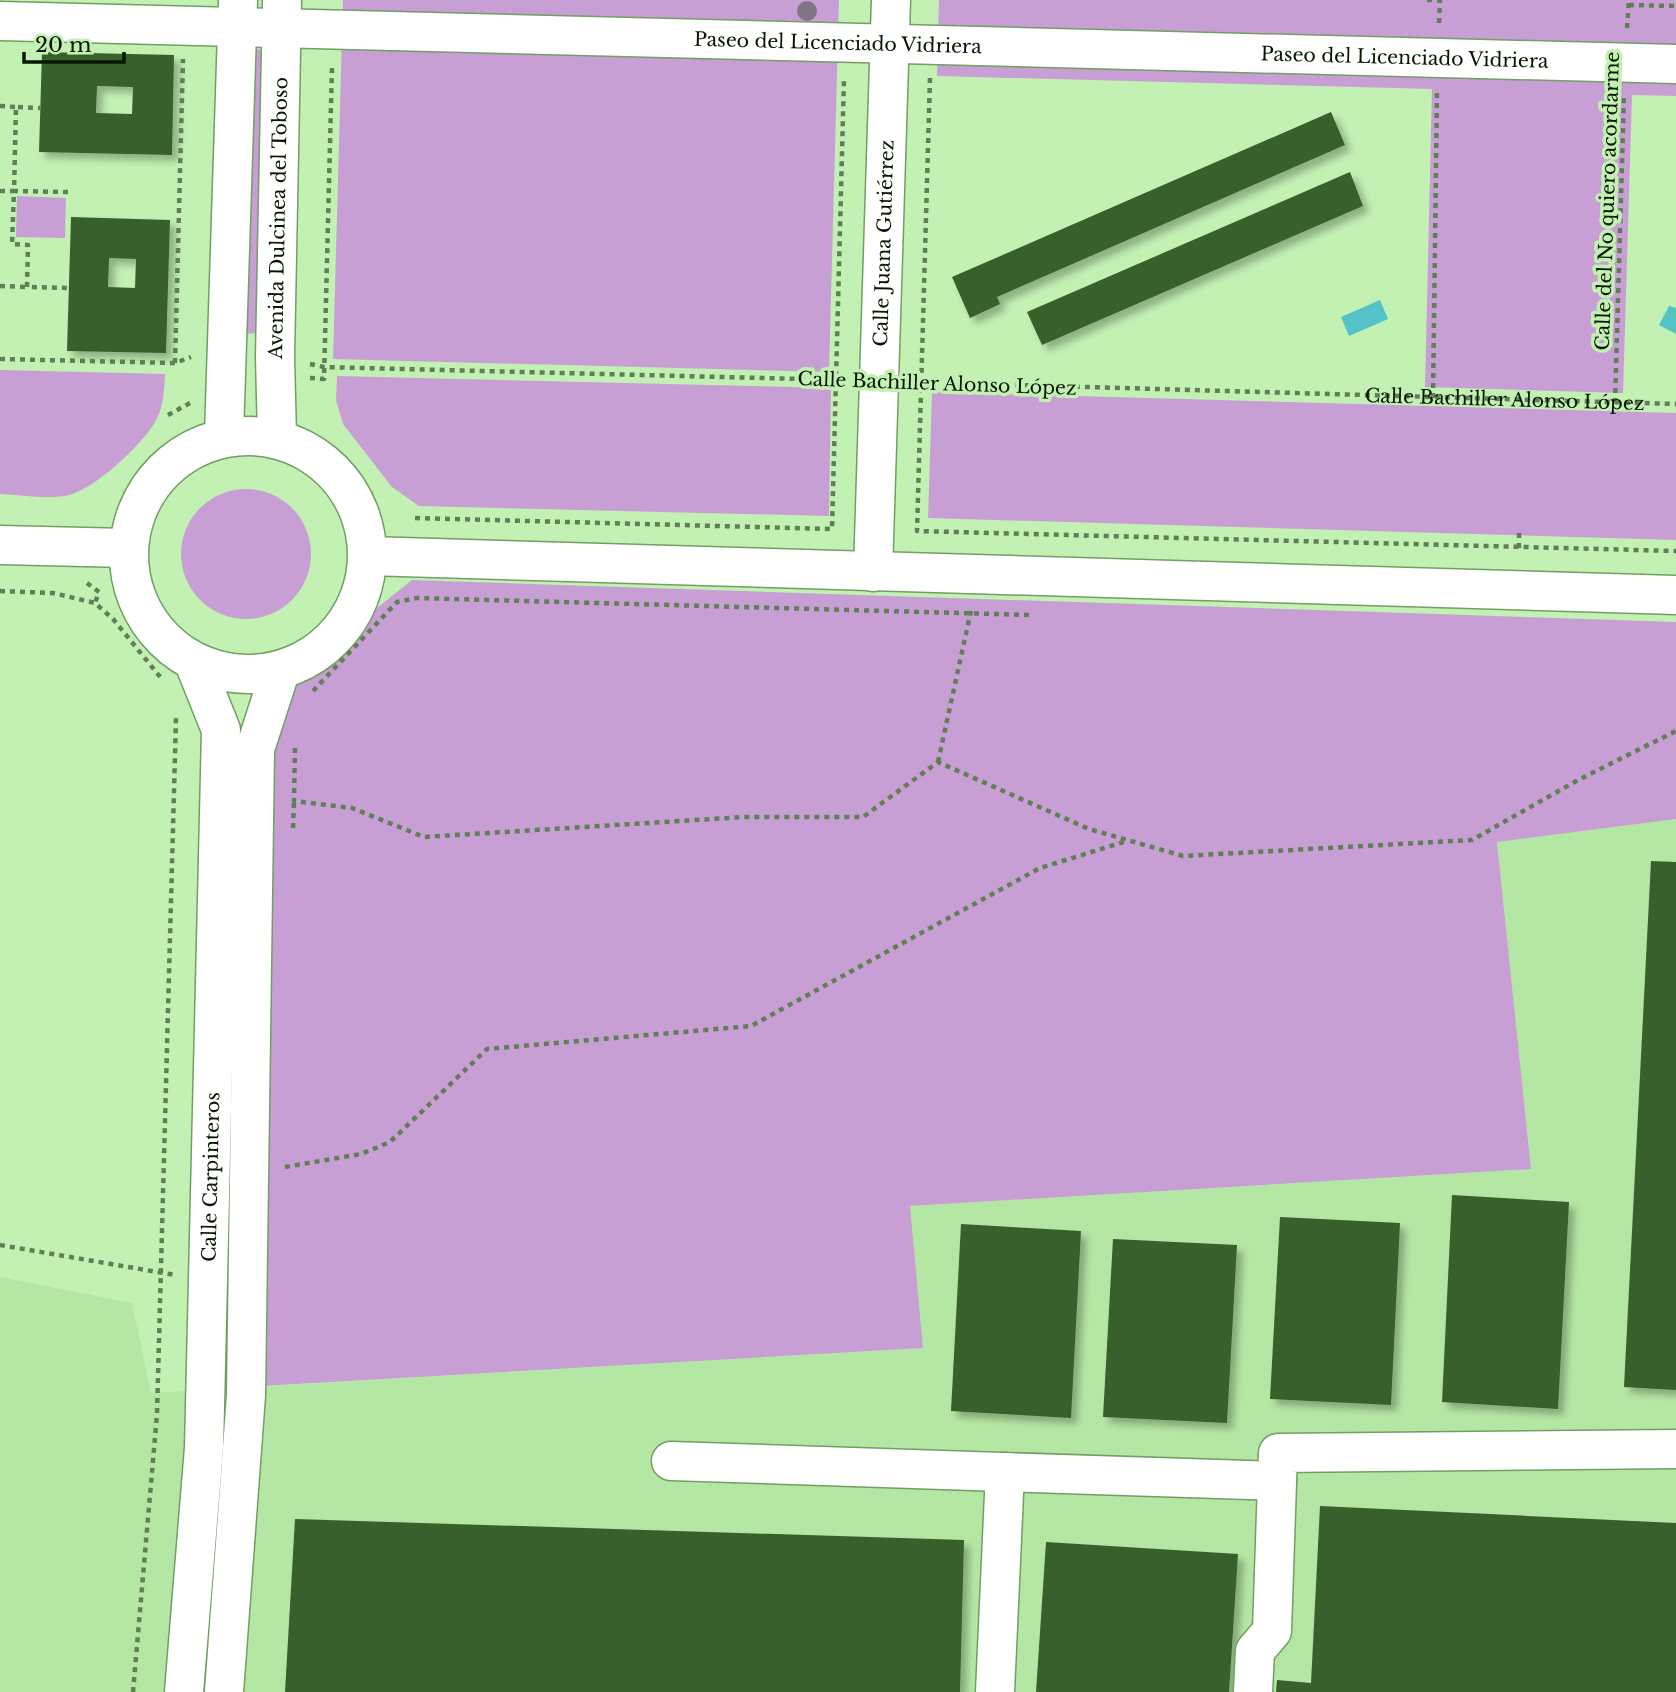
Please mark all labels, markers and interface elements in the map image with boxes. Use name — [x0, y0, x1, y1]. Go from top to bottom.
scale bar — [24, 21, 124, 65]
street label: Paseo del Licenciado Vidriera — [694, 28, 982, 58]
text: 20 m — [35, 32, 92, 58]
street label: Paseo del Licenciado Vidriera — [1260, 42, 1549, 73]
street label: Calle del No quiero acordarme — [1591, 51, 1624, 351]
street label: Avenida Dulcinea del Toboso — [264, 77, 292, 360]
street label: Calle Juana Gutiérrez — [869, 139, 899, 347]
street label: Calle Bachiller Alonso López — [797, 367, 1077, 400]
street label: Calle Bachiller Alonso López — [1365, 384, 1645, 415]
street label: Calle Carpinteros — [197, 1092, 224, 1262]

